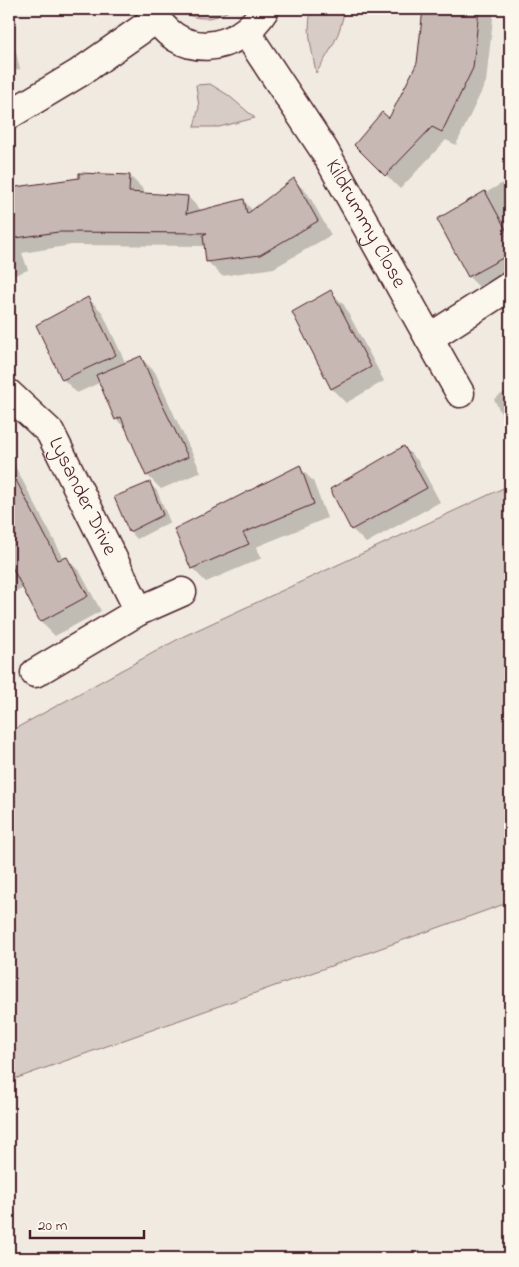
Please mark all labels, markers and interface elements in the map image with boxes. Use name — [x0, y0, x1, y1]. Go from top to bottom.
street label: Kildrummy Close — [317, 154, 414, 294]
street label: Lysander Drive — [40, 432, 124, 561]
scale bar — [30, 1207, 144, 1239]
text: 20 m — [38, 1215, 68, 1237]

